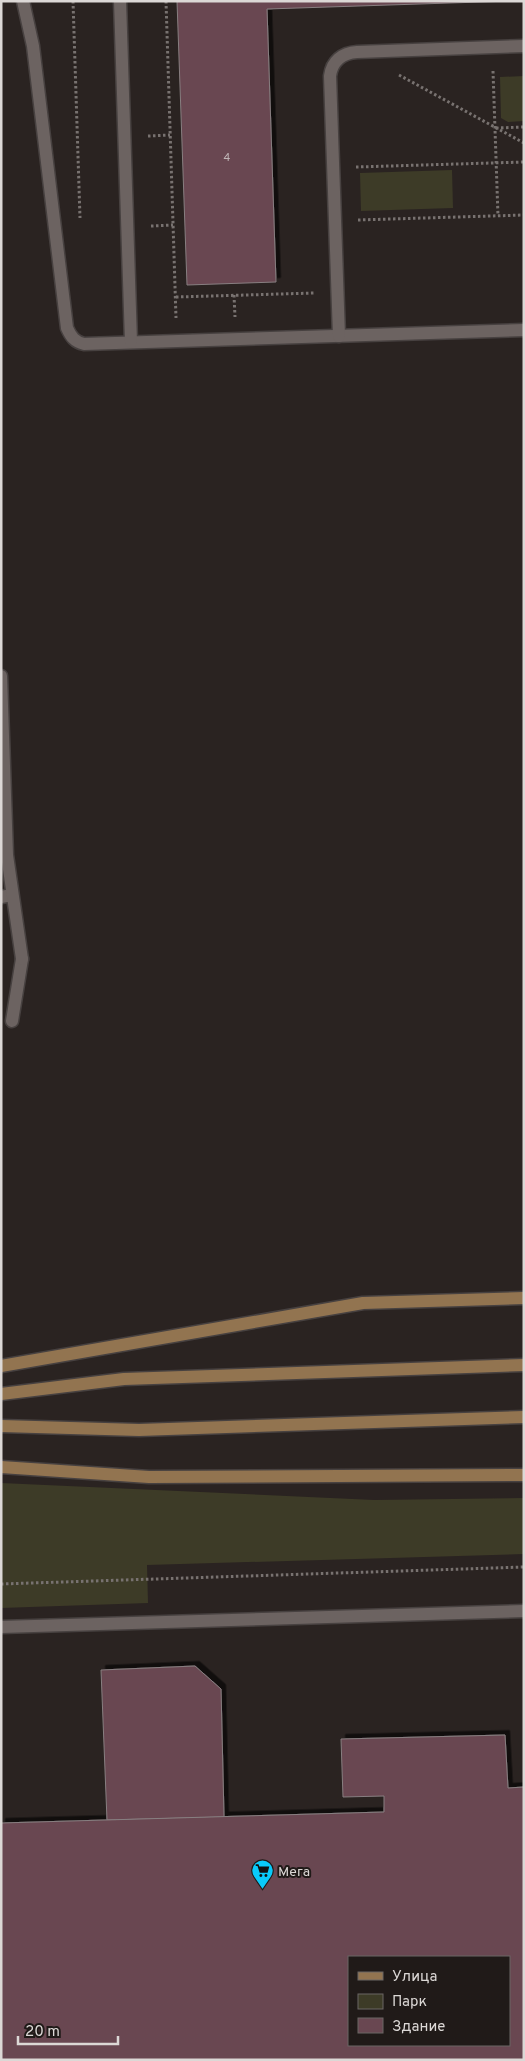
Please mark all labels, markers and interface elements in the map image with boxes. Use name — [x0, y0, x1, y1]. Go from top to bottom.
house number: 4 — [224, 151, 231, 165]
supermarket icon: Мега — [250, 1859, 274, 1890]
place label: Мега — [278, 1864, 310, 1881]
legend — [348, 1956, 510, 2046]
text: Улица — [392, 1968, 437, 1987]
text: Парк — [392, 1993, 427, 2012]
scale bar — [18, 2014, 118, 2046]
text: Здание — [392, 2018, 445, 2037]
text: 20 m — [25, 2023, 60, 2042]

